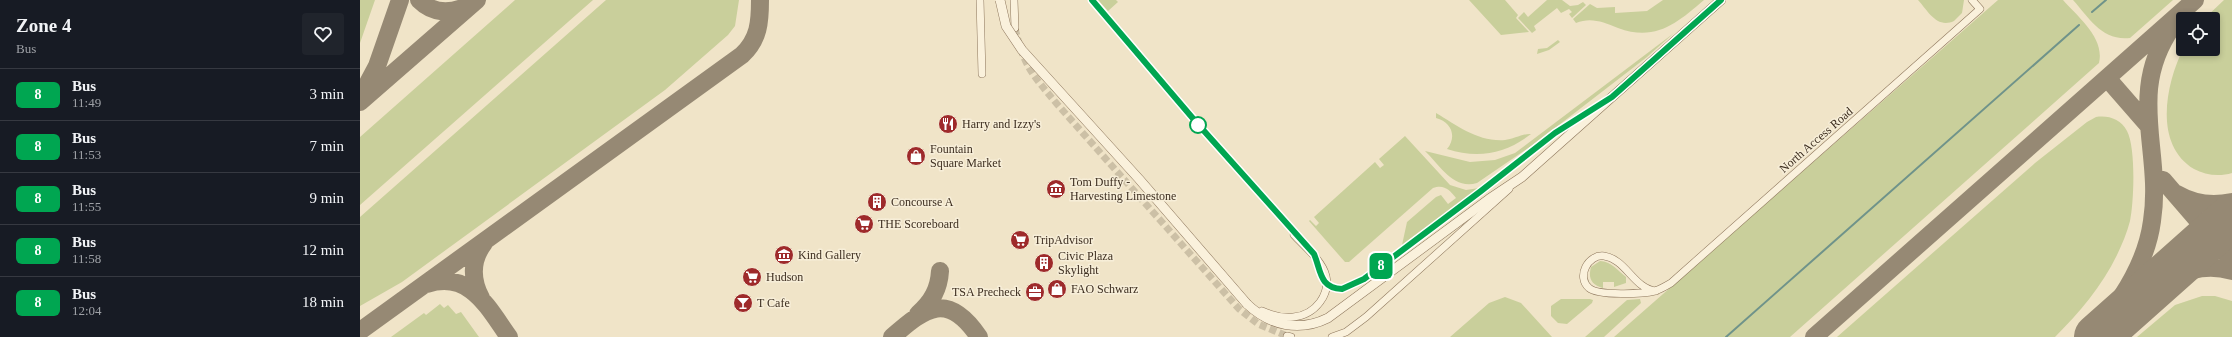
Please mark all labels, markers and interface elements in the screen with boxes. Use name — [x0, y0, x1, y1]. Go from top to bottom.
map controls — [2176, 12, 2220, 56]
button: locate — [2176, 12, 2220, 56]
button: heart — [302, 13, 344, 55]
text: Zone 4 — [16, 15, 71, 36]
text: Bus — [16, 41, 36, 56]
text: Bus — [72, 78, 96, 94]
text: 3 min — [309, 86, 344, 102]
text: 8 — [35, 87, 42, 102]
text: 11:49 — [72, 95, 101, 110]
street label: North Access Road — [1776, 104, 1856, 176]
restaurant icon: Harry and Izzy's — [937, 113, 959, 135]
unlabelled marker — [1189, 116, 1207, 134]
place label: Harry and Izzy's — [962, 117, 1041, 131]
text: Bus — [72, 130, 96, 146]
text: 7 min — [309, 138, 344, 154]
text: 8 — [35, 139, 42, 154]
place label: Fountain Square Market — [930, 142, 1002, 170]
shop icon: Fountain Square Market — [905, 145, 927, 167]
text: 11:53 — [72, 147, 101, 162]
place label: Tom Duffy - Harvesting Limestone — [1070, 175, 1176, 203]
museum icon: Tom Duffy - Harvesting Limestone — [1045, 178, 1067, 200]
text: Bus — [72, 182, 96, 198]
text: 9 min — [309, 190, 344, 206]
text: 8 — [35, 191, 42, 206]
building icon: Concourse A — [866, 191, 888, 213]
place label: Concourse A — [891, 195, 954, 209]
text: 11:55 — [72, 199, 101, 214]
supermarket icon: THE Scoreboard — [853, 213, 875, 235]
place label: THE Scoreboard — [878, 217, 959, 231]
supermarket icon: TripAdvisor — [1009, 229, 1031, 251]
place label: TripAdvisor — [1034, 233, 1093, 247]
text: Bus — [72, 234, 96, 250]
text: 12 min — [302, 242, 344, 258]
text: 8 — [35, 243, 42, 258]
museum icon: Kind Gallery — [773, 244, 795, 266]
place label: Kind Gallery — [798, 248, 861, 262]
place label: Civic Plaza Skylight — [1058, 249, 1114, 277]
text: 11:58 — [72, 251, 101, 266]
building icon: Civic Plaza Skylight — [1033, 252, 1055, 274]
line badge: 8 — [1368, 253, 1394, 279]
text: 8 — [1378, 258, 1385, 273]
supermarket icon: Hudson — [741, 266, 763, 288]
place label: Hudson — [766, 270, 803, 284]
shop icon: FAO Schwarz — [1046, 278, 1068, 300]
office icon: TSA Precheck — [1024, 281, 1046, 303]
place label: FAO Schwarz — [1071, 282, 1138, 296]
place label: TSA Precheck — [952, 285, 1021, 299]
text: Bus — [72, 286, 96, 302]
bar icon: T Cafe — [732, 292, 754, 314]
text: 18 min — [302, 294, 344, 310]
text: 8 — [35, 295, 42, 310]
place label: T Cafe — [757, 296, 790, 310]
text: 12:04 — [72, 303, 102, 318]

